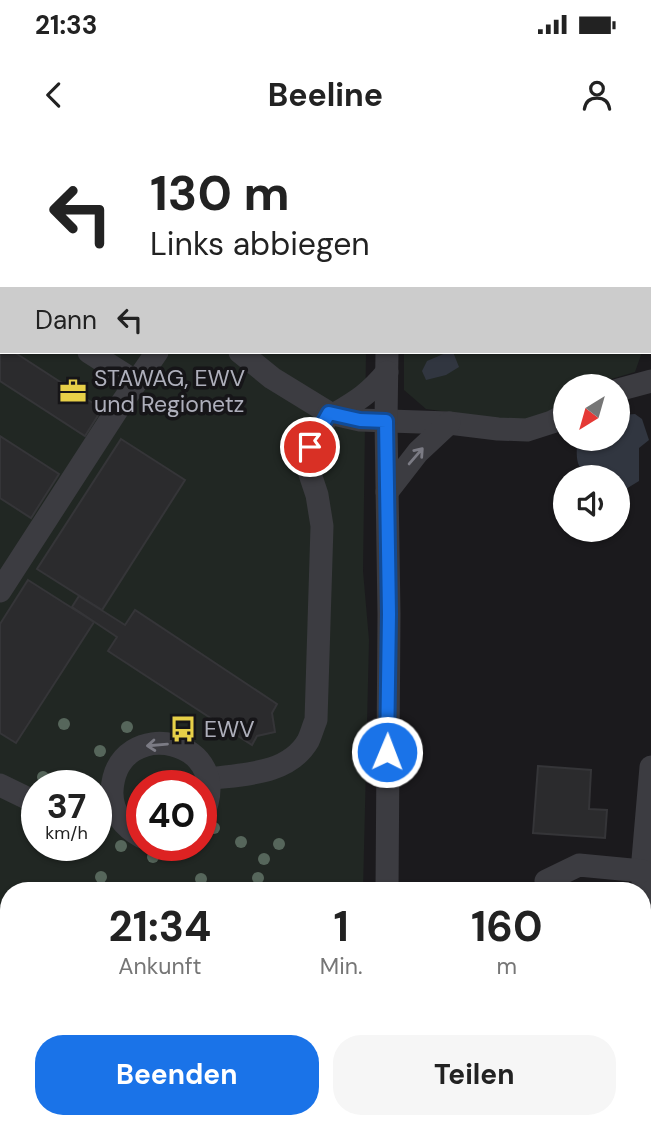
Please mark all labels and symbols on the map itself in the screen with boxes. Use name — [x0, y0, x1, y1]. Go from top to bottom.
place label: STAWAG, EWV und Regionetz — [94, 363, 245, 419]
north arrow — [553, 374, 630, 452]
office icon: STAWAG, EWV und Regionetz — [58, 376, 88, 406]
pin — [280, 417, 340, 477]
one-way arrow — [408, 447, 424, 465]
bus stop icon: EWV — [168, 714, 198, 744]
place label: EWV — [204, 714, 255, 744]
position arrow — [350, 715, 424, 789]
one-way arrow — [146, 738, 169, 751]
speed limit sign: 40 — [126, 770, 217, 861]

